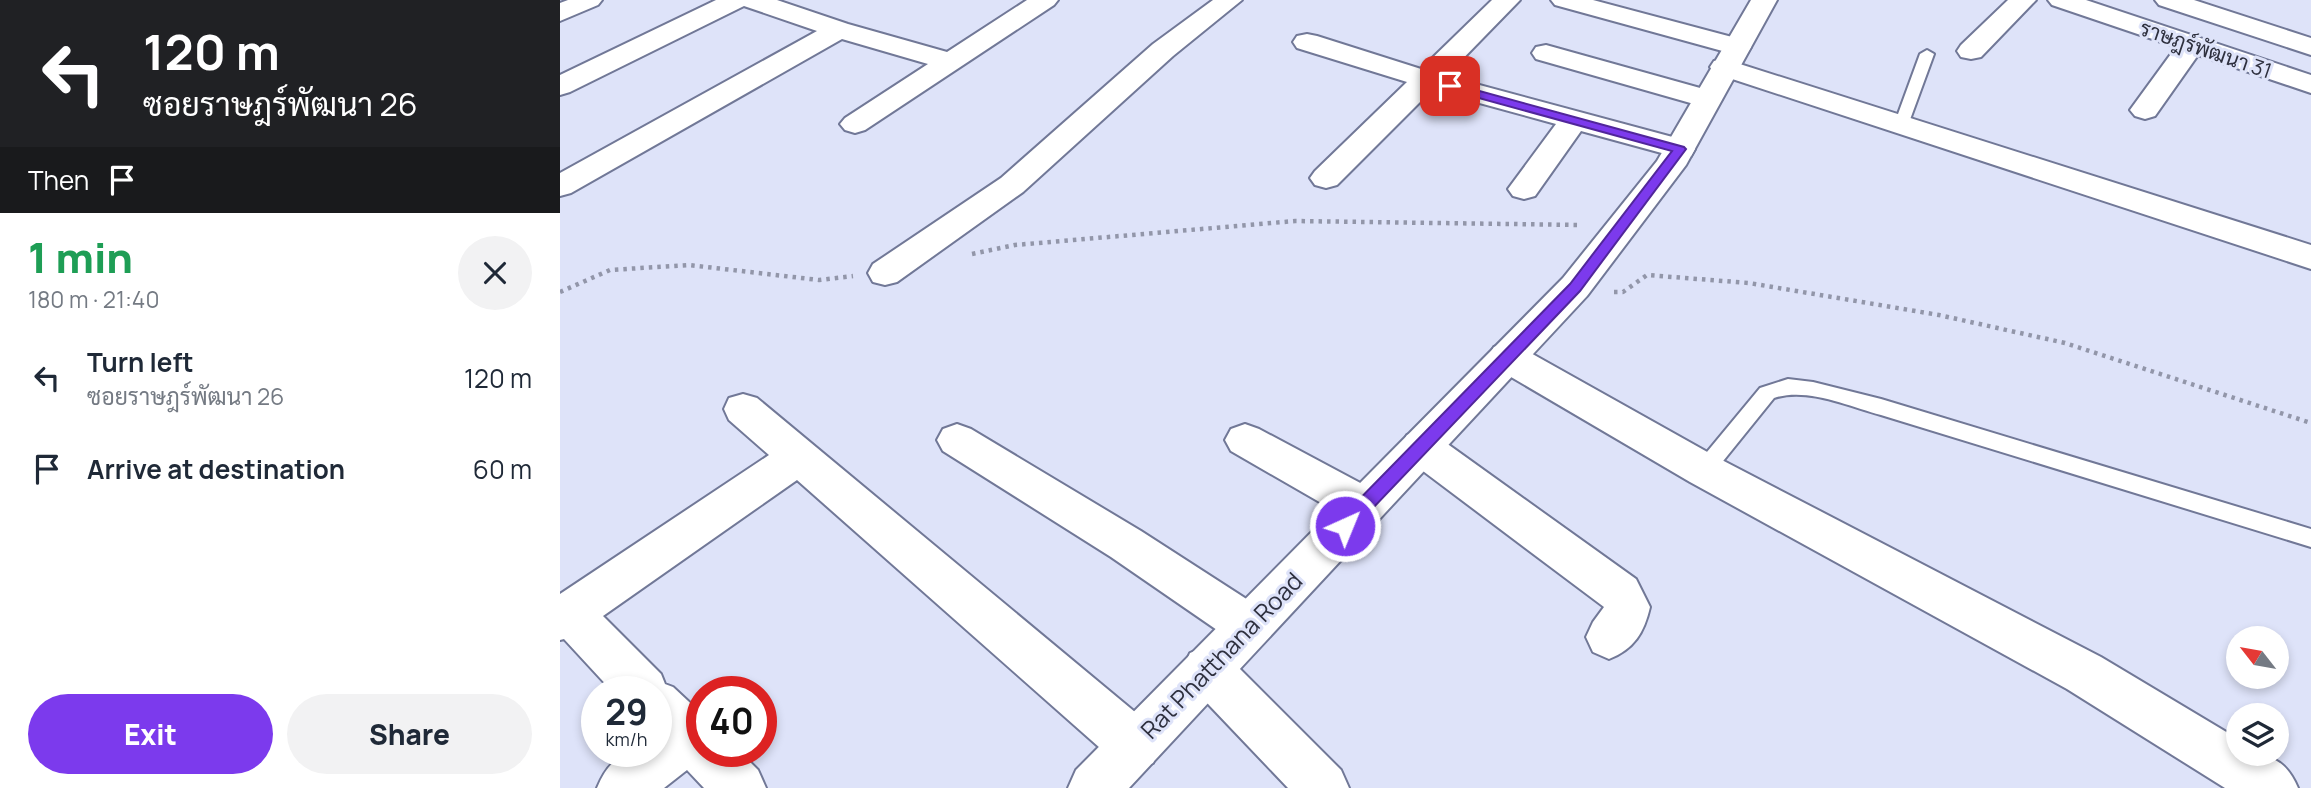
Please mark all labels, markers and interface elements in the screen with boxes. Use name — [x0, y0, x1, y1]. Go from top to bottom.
street label: ราษฎร์พัฒนา 31 — [2136, 13, 2276, 86]
text: 120 m — [143, 18, 280, 85]
icon: left — [28, 28, 119, 119]
pin — [1420, 56, 1480, 116]
icon: arrive — [1431, 67, 1469, 105]
text: ซอยราษฎร์พัฒนา 26 — [143, 82, 418, 126]
icon: arrive — [103, 161, 141, 199]
text: Then — [28, 162, 89, 198]
text: 1 min — [28, 228, 133, 286]
button: close — [458, 236, 532, 310]
text: 180 m · 21:40 — [28, 283, 159, 315]
text: Turn left — [87, 344, 194, 380]
icon: left — [28, 359, 66, 397]
text: 120 m — [464, 360, 532, 396]
text: ซอยราษฎร์พัฒนา 26 — [87, 380, 284, 412]
icon: arrive — [28, 450, 66, 488]
text: Arrive at destination — [87, 451, 345, 487]
text: 60 m — [473, 451, 532, 487]
position arrow — [1308, 489, 1382, 563]
street label: Rat Phatthana Road — [1133, 565, 1309, 745]
north arrow — [2226, 626, 2289, 690]
map controls — [2226, 626, 2289, 766]
speed limit sign: 40 — [686, 676, 777, 767]
text: 29 — [605, 688, 648, 736]
button: Exit — [28, 694, 273, 774]
button: Share — [287, 694, 532, 774]
button: layers — [2226, 703, 2289, 766]
text: km/h — [606, 727, 647, 751]

